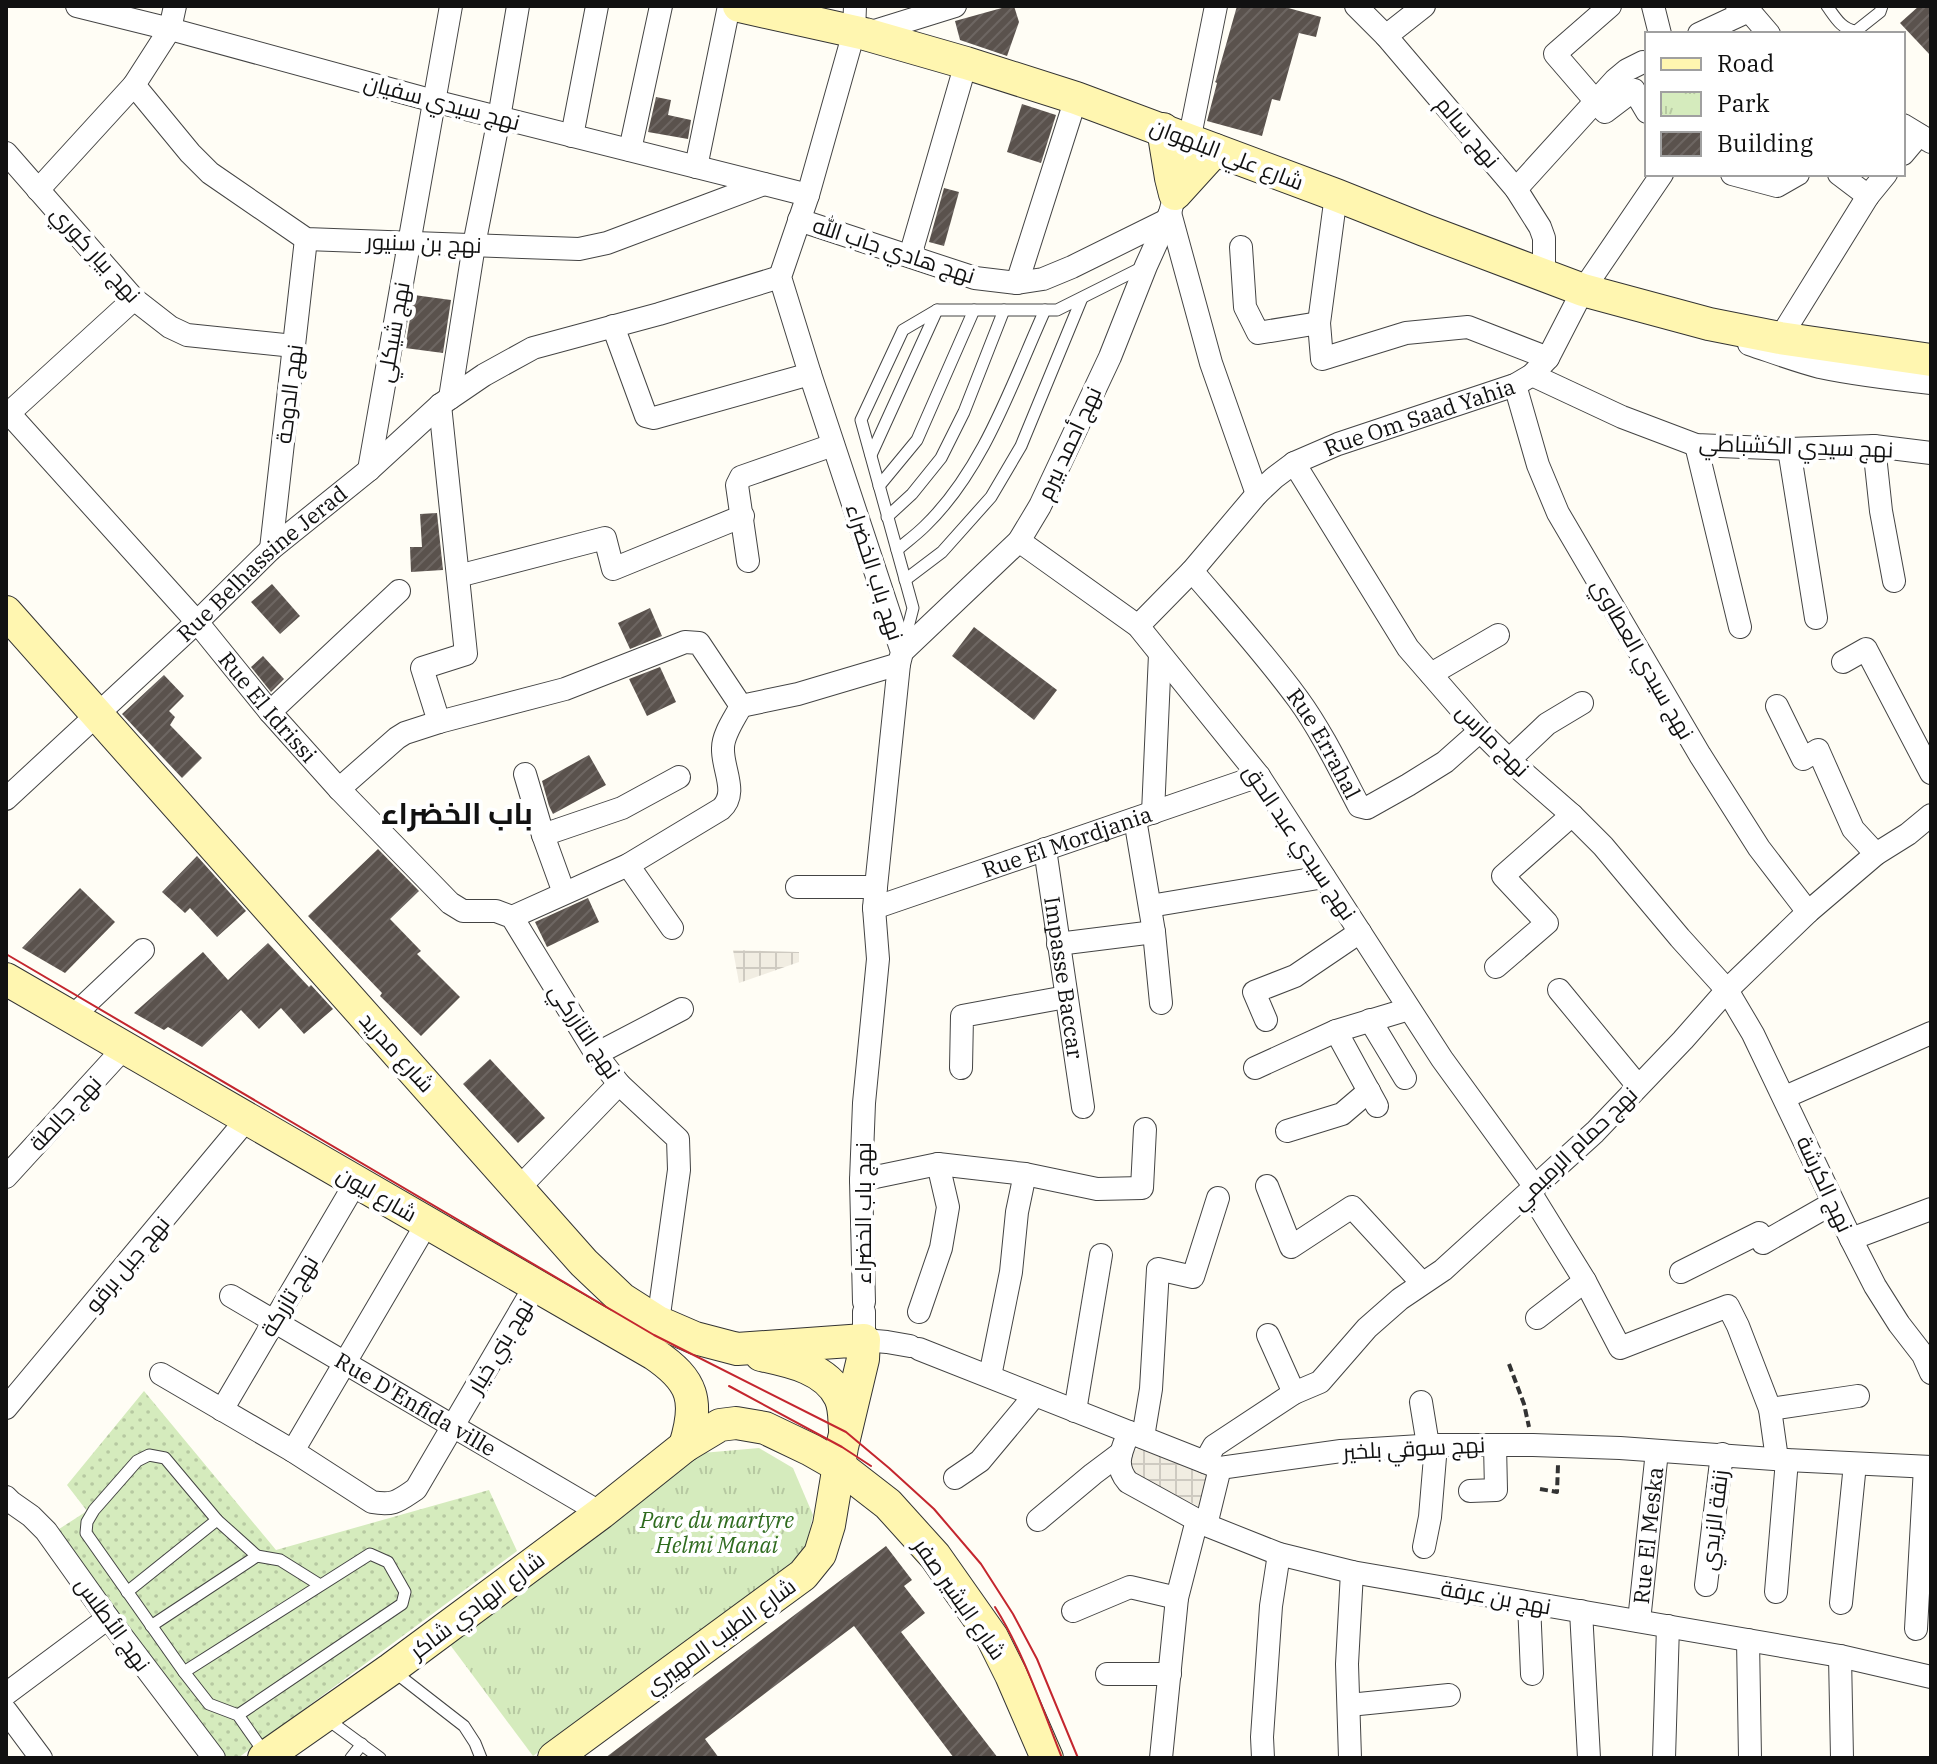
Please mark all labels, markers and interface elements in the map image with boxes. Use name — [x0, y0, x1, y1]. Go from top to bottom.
legend — [1645, 32, 1905, 176]
text: Road — [1717, 47, 1774, 79]
street label: نهج سيدي سفيان — [360, 67, 523, 139]
text: Park — [1717, 87, 1769, 119]
street label: نهج سالم — [1429, 90, 1507, 175]
street label: شارع علي البلهوان — [1145, 111, 1308, 199]
text: Building — [1717, 127, 1813, 159]
street label: نهج بيار كوري — [43, 199, 148, 310]
street label: نهج هادي جاب الله — [808, 210, 979, 292]
street label: نهج بن سنيور — [364, 226, 482, 260]
street label: نهج شيكلي — [369, 279, 419, 385]
street label: نهج الدوحة — [268, 343, 310, 445]
street label: Rue Om Saad Yahia — [1319, 371, 1519, 462]
street label: نهج أحمد بيرم — [1030, 381, 1109, 505]
street label: نهج سيدي الكشباطي — [1698, 428, 1894, 466]
street label: Rue Belhassine Jerad — [170, 478, 353, 648]
street label: نهج باب الخضراء — [839, 500, 911, 644]
street label: نهج سيدي العطاوي — [1583, 573, 1701, 746]
street label: Rue El Idrissi — [213, 645, 323, 769]
street label: Rue Errahal — [1281, 682, 1368, 804]
street label: نهج مارس — [1450, 697, 1536, 783]
street label: نهج سيدي عبد الحق — [1235, 758, 1363, 927]
district label: باب الخضراء — [381, 793, 533, 832]
street label: Rue El Mordjania — [978, 799, 1155, 884]
street label: Impasse Baccar — [1038, 895, 1091, 1061]
street label: نهج التازركي — [540, 977, 628, 1086]
street label: شارع مدريد — [353, 1005, 441, 1099]
street label: نهج جالطة — [22, 1069, 108, 1157]
street label: نهج حمام الرميمي — [1504, 1080, 1645, 1218]
street label: نهج الكرشة — [1790, 1131, 1860, 1237]
street label: نهج باب الخضراء — [848, 1142, 878, 1284]
street label: شارع ليون — [332, 1159, 422, 1229]
street label: نهج جبل برقو — [78, 1210, 176, 1318]
street label: نهج تازركة — [253, 1250, 325, 1342]
street label: نهج بني خيار — [459, 1293, 542, 1402]
street label: Rue D'Enfida ville — [330, 1345, 502, 1462]
street label: نهج سوقي بلخير — [1340, 1429, 1486, 1469]
street label: Rue El Meska — [1626, 1465, 1669, 1605]
street label: زنقة الزيدي — [1693, 1468, 1737, 1572]
park label: Parc du martyre Helmi Manai — [639, 1505, 794, 1559]
street label: شارع البشير صفر — [906, 1531, 1013, 1666]
street label: شارع الهادي شاكر — [402, 1545, 552, 1668]
street label: نهج الأطلس — [69, 1571, 157, 1677]
street label: شارع الطيب المهيري — [638, 1571, 803, 1703]
street label: نهج بن عرفة — [1439, 1573, 1553, 1621]

